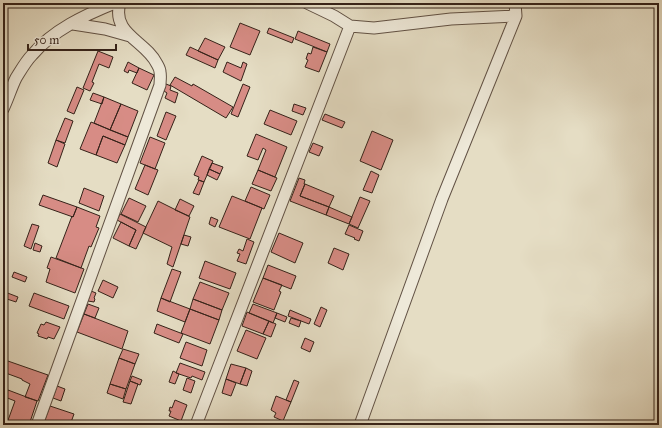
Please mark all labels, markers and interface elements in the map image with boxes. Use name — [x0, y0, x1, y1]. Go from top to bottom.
scale bar — [28, 26, 116, 52]
text: 50 m — [34, 33, 59, 47]

